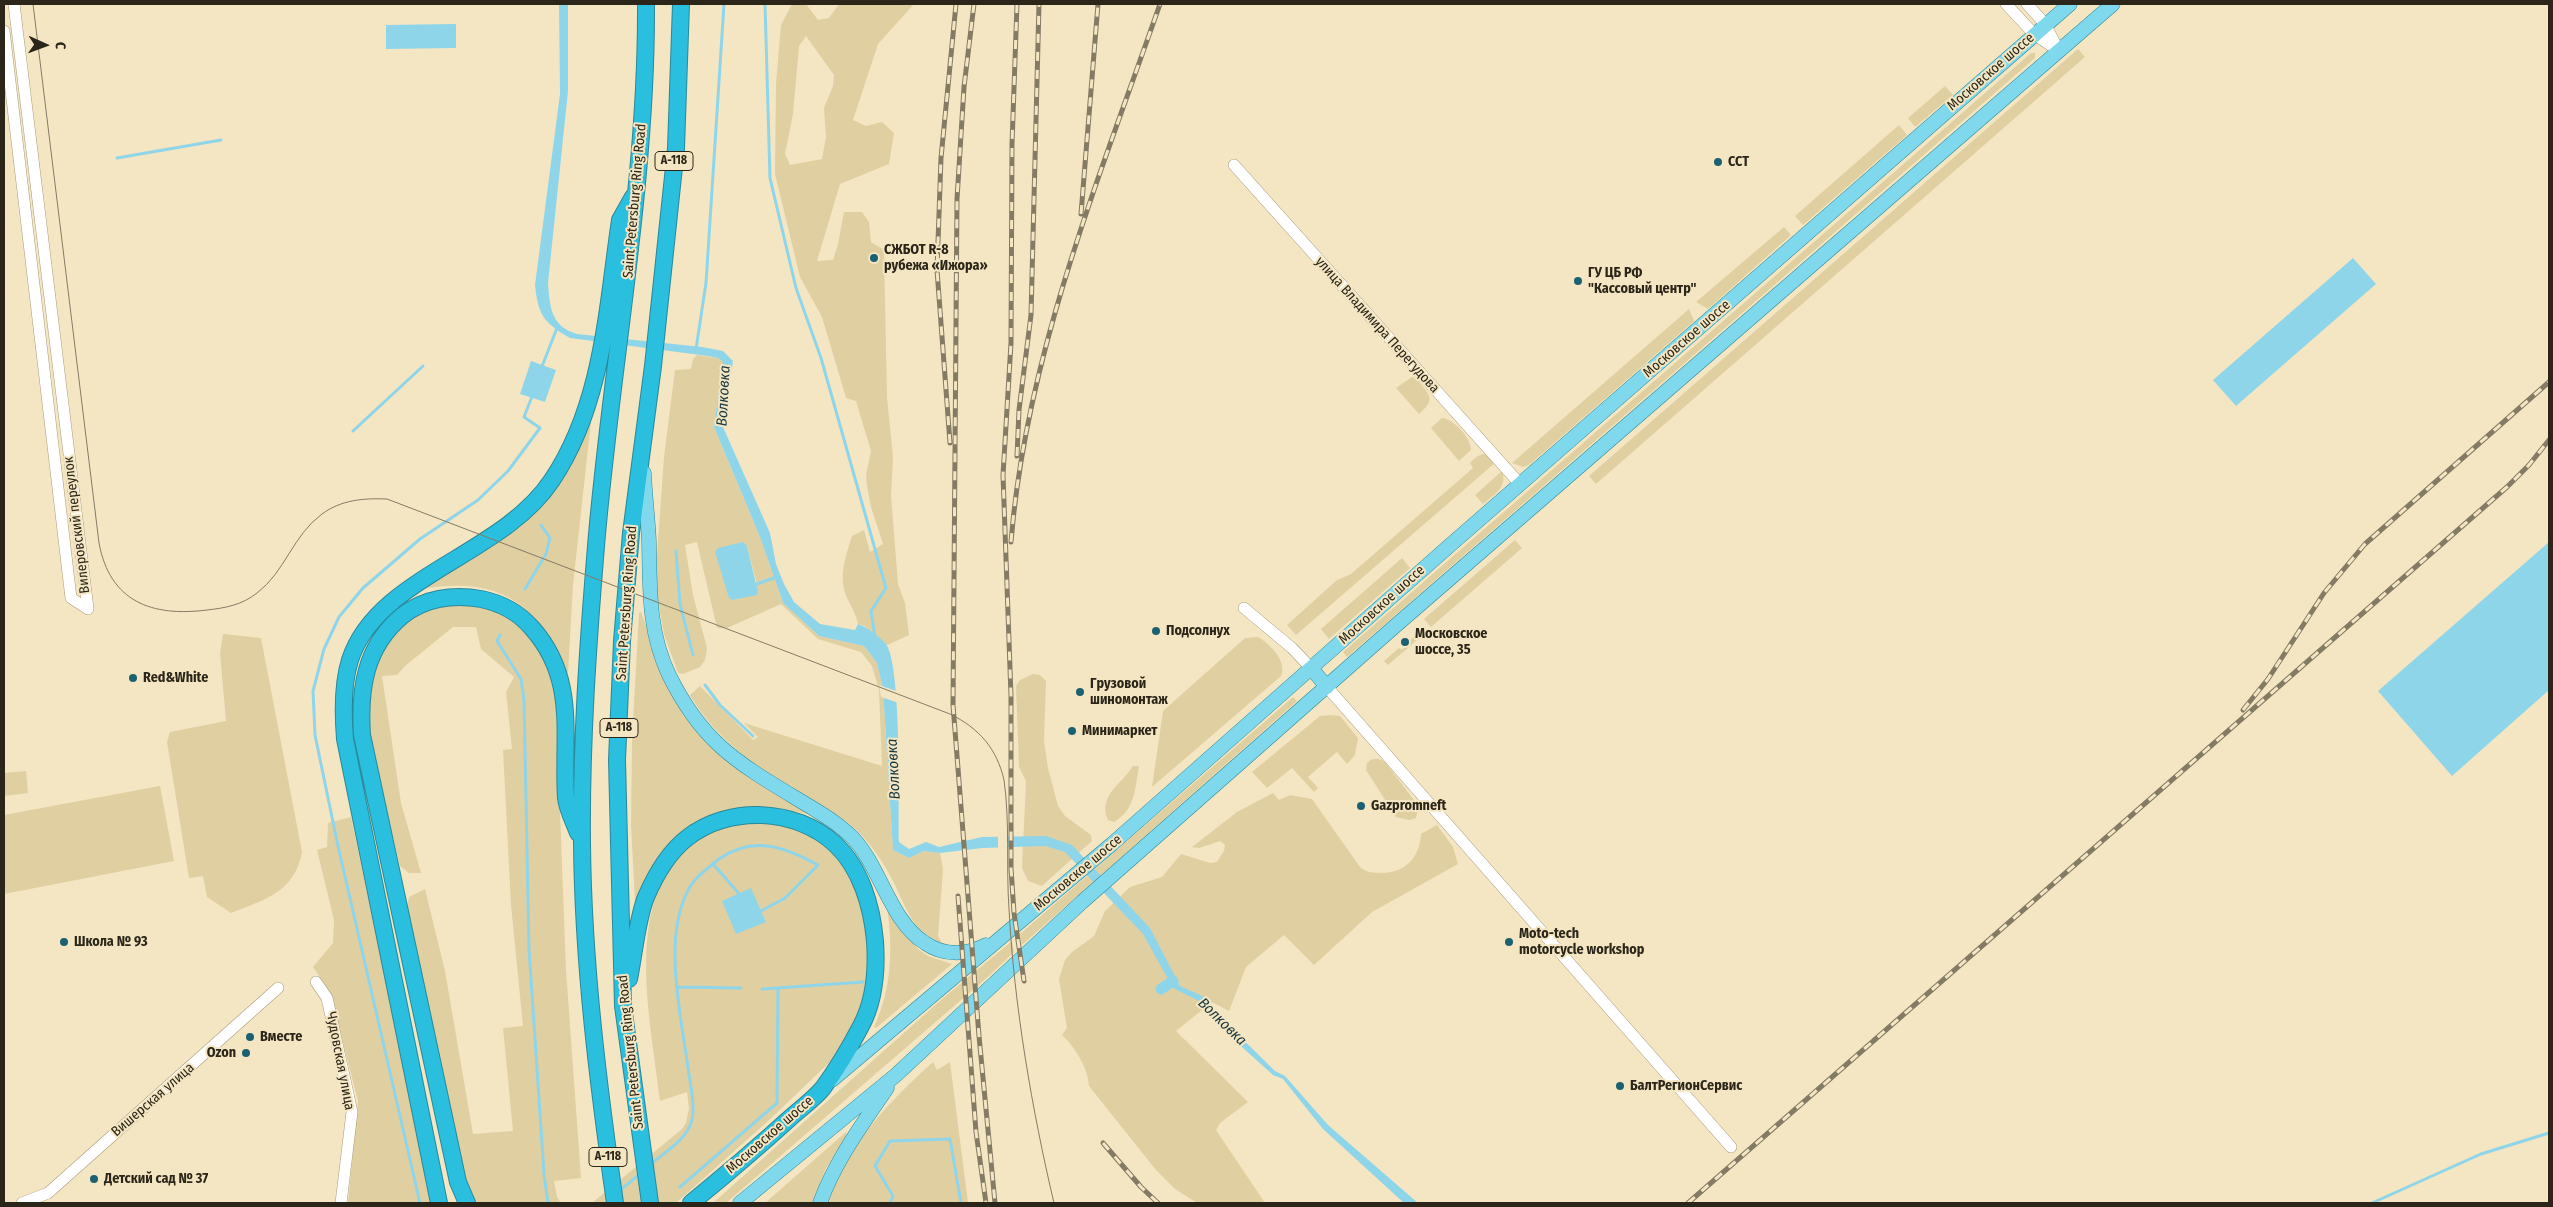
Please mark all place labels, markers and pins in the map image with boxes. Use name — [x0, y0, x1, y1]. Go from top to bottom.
place label: ССТ — [1728, 154, 1749, 170]
marker: ССТ — [1712, 156, 1724, 168]
place label: СЖБОТ R-8 рубежа «Ижора» — [884, 242, 988, 274]
marker: СЖБОТ R-8 рубежа «Ижора» — [868, 252, 880, 264]
place label: ГУ ЦБ РФ "Кассовый центр" — [1588, 265, 1697, 298]
marker: ГУ ЦБ РФ "Кассовый центр" — [1572, 275, 1584, 287]
place label: Подсолнух — [1166, 623, 1230, 639]
marker: Подсолнух — [1150, 625, 1162, 637]
place label: Московское шоссе, 35 — [1415, 626, 1487, 658]
marker: Московское шоссе, 35 — [1399, 636, 1411, 648]
place label: Red&White — [143, 670, 208, 686]
marker: Red&White — [127, 672, 139, 684]
place label: Грузовой шиномонтаж — [1090, 676, 1168, 709]
marker: Грузовой шиномонтаж — [1074, 686, 1086, 698]
place label: Минимаркет — [1082, 723, 1157, 739]
marker: Минимаркет — [1066, 725, 1078, 737]
place label: Gazpromneft — [1371, 798, 1447, 814]
marker: Gazpromneft — [1355, 800, 1367, 812]
place label: Moto-tech motorcycle workshop — [1519, 926, 1644, 959]
place label: Школа № 93 — [74, 934, 148, 950]
marker: Школа № 93 — [58, 936, 70, 948]
marker: Moto-tech motorcycle workshop — [1503, 936, 1515, 948]
place label: Вместе — [260, 1029, 302, 1045]
marker: Вместе — [244, 1031, 256, 1043]
place label: Ozon — [207, 1045, 236, 1061]
marker: Ozon — [240, 1047, 252, 1059]
place label: БалтРегионСервис — [1630, 1078, 1742, 1094]
marker: БалтРегионСервис — [1614, 1080, 1626, 1092]
place label: Детский сад № 37 — [104, 1171, 208, 1187]
marker: Детский сад № 37 — [88, 1173, 100, 1185]

